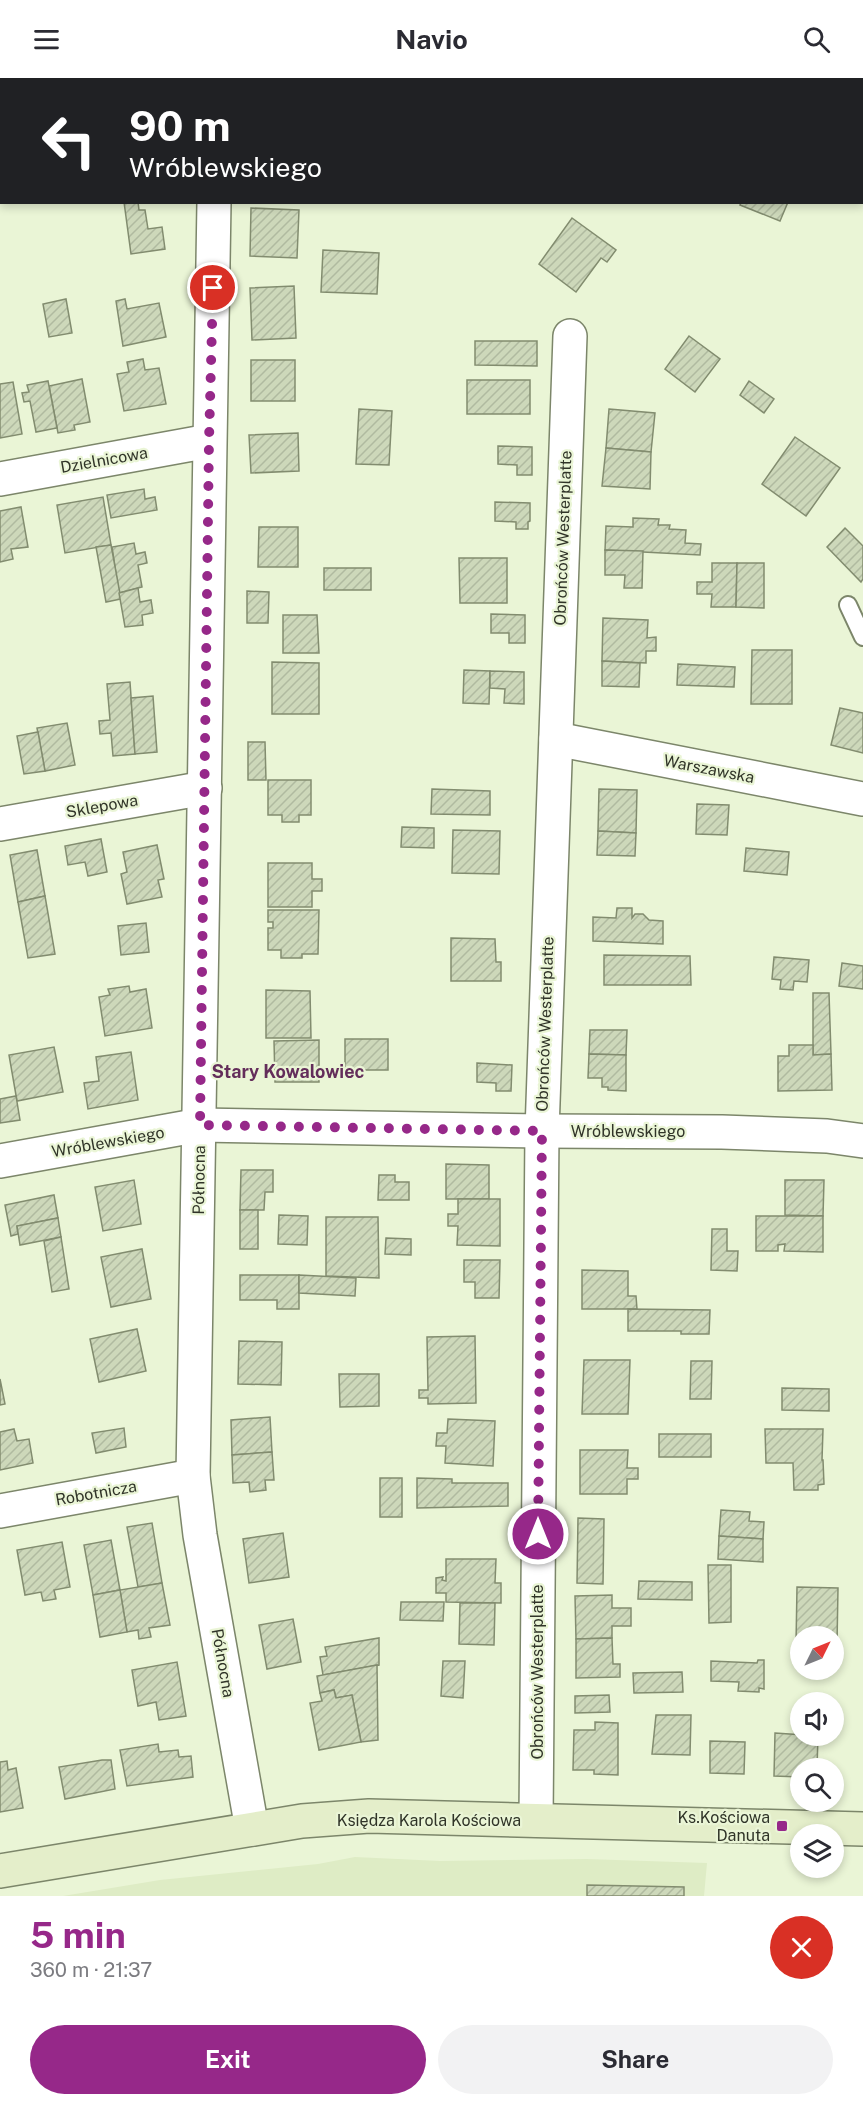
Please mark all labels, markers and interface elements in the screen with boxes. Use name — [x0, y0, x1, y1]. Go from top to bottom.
icon: menu — [30, 23, 63, 56]
text: Navio — [395, 23, 468, 55]
icon: search — [800, 23, 833, 56]
text: 90 m — [129, 101, 231, 150]
icon: left — [30, 102, 108, 180]
text: Wróblewskiego — [129, 151, 322, 183]
pin — [187, 262, 238, 313]
icon: arrive — [196, 271, 229, 304]
street label: Dzielnicowa — [59, 443, 149, 477]
street label: Obrońców Westerplatte — [550, 450, 576, 626]
street label: Warszawska — [662, 751, 756, 787]
street label: Sklepowa — [64, 790, 140, 822]
street label: Obrońców Westerplatte — [532, 936, 558, 1112]
district label: Stary Kowalowiec — [212, 1061, 365, 1082]
street label: Wróblewskiego — [571, 1122, 685, 1141]
street label: Wróblewskiego — [50, 1123, 166, 1161]
street label: Północna — [189, 1145, 209, 1215]
street label: Robotnicza — [54, 1476, 138, 1510]
position arrow — [506, 1502, 570, 1566]
street label: Obrońców Westerplatte — [528, 1584, 547, 1760]
north arrow — [790, 1626, 844, 1680]
map controls — [790, 1626, 844, 1878]
street label: Północna — [208, 1627, 238, 1699]
button: sound — [790, 1692, 844, 1746]
button: search — [790, 1758, 844, 1812]
place label: Ks.Kościowa Danuta — [677, 1808, 770, 1845]
street label: Księdza Karola Kościowa — [337, 1811, 521, 1830]
marker: Ks.Kościowa Danuta — [775, 1819, 789, 1833]
button: layers — [790, 1824, 844, 1878]
text: 5 min — [30, 1914, 126, 1956]
button: close — [770, 1916, 833, 1979]
text: 360 m · 21:37 — [30, 1958, 152, 1982]
button: Exit — [30, 2025, 426, 2094]
button: Share — [438, 2025, 833, 2094]

